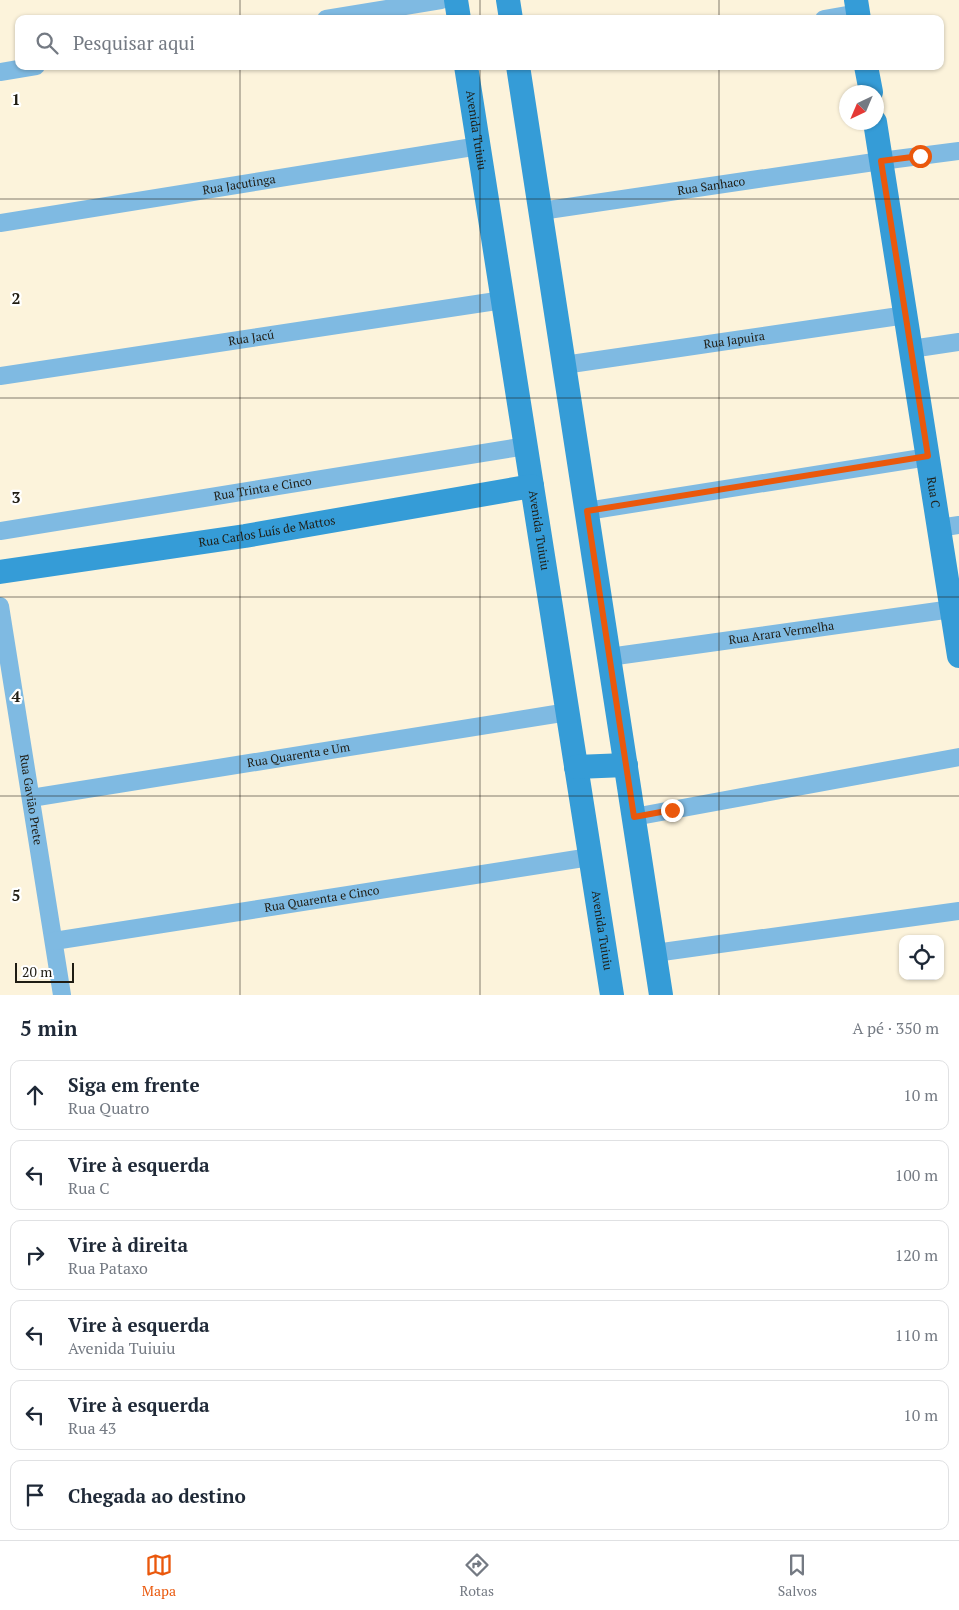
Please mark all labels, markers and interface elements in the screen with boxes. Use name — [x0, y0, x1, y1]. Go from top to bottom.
search box — [15, 15, 944, 70]
icon: search — [33, 29, 61, 57]
text: Pesquisar aqui — [73, 30, 195, 55]
north arrow — [839, 85, 884, 130]
text: 1 — [11, 88, 21, 110]
street label: Avenida Tuiuiu — [463, 89, 490, 171]
route start — [909, 145, 932, 168]
street label: Rua Jacutinga — [201, 171, 276, 197]
street label: Rua Sanhaco — [676, 173, 746, 198]
text: 2 — [11, 287, 21, 309]
street label: Rua Jacú — [227, 327, 275, 348]
street label: Rua Japuira — [703, 328, 766, 352]
street label: Rua Trinta e Cinco — [212, 473, 313, 503]
street label: Rua C — [924, 476, 944, 509]
text: 3 — [11, 486, 21, 508]
street label: Avenida Tuiuiu — [526, 489, 553, 571]
street label: Rua Carlos Luís de Mattos — [197, 512, 336, 550]
street label: Rua Arara Vermelha — [728, 618, 835, 647]
text: 4 — [11, 685, 21, 707]
street label: Rua Quarenta e Um — [246, 739, 352, 770]
street label: Rua Gavião Prete — [17, 753, 46, 846]
route end — [661, 799, 684, 822]
street label: Rua Quarenta e Cinco — [263, 882, 381, 915]
text: 5 — [11, 884, 21, 906]
street label: Avenida Tuiuiu — [589, 889, 616, 971]
map controls — [899, 935, 944, 980]
button: locate — [899, 935, 944, 980]
scale bar — [15, 960, 74, 983]
text: 20 m — [22, 962, 52, 981]
text: 5 min — [20, 1014, 77, 1042]
text: A pé · 350 m — [852, 1017, 939, 1039]
text: Siga em frente — [68, 1072, 200, 1097]
icon: ahead — [21, 1081, 49, 1109]
text: 10 m — [903, 1084, 938, 1106]
text: Rua Quatro — [68, 1097, 149, 1119]
text: Vire à esquerda — [68, 1152, 210, 1177]
icon: left — [21, 1161, 49, 1189]
text: 100 m — [895, 1164, 938, 1186]
text: Rua C — [68, 1177, 110, 1199]
text: Vire à direita — [68, 1232, 188, 1257]
icon: right — [21, 1241, 49, 1269]
text: 120 m — [895, 1244, 938, 1266]
text: Rua Pataxo — [68, 1257, 148, 1279]
text: Vire à esquerda — [68, 1312, 210, 1337]
icon: left — [21, 1321, 49, 1349]
text: 110 m — [895, 1324, 938, 1346]
text: Avenida Tuiuiu — [68, 1337, 175, 1359]
text: Vire à esquerda — [68, 1392, 210, 1417]
icon: left — [21, 1401, 49, 1429]
text: 10 m — [903, 1404, 938, 1426]
text: Rua 43 — [68, 1417, 116, 1439]
icon: arrive — [21, 1481, 49, 1509]
text: Chegada ao destino — [68, 1483, 246, 1508]
tab: Mapa — [142, 1551, 176, 1600]
tab: Rotas — [460, 1551, 494, 1600]
tab: Salvos — [778, 1551, 817, 1600]

